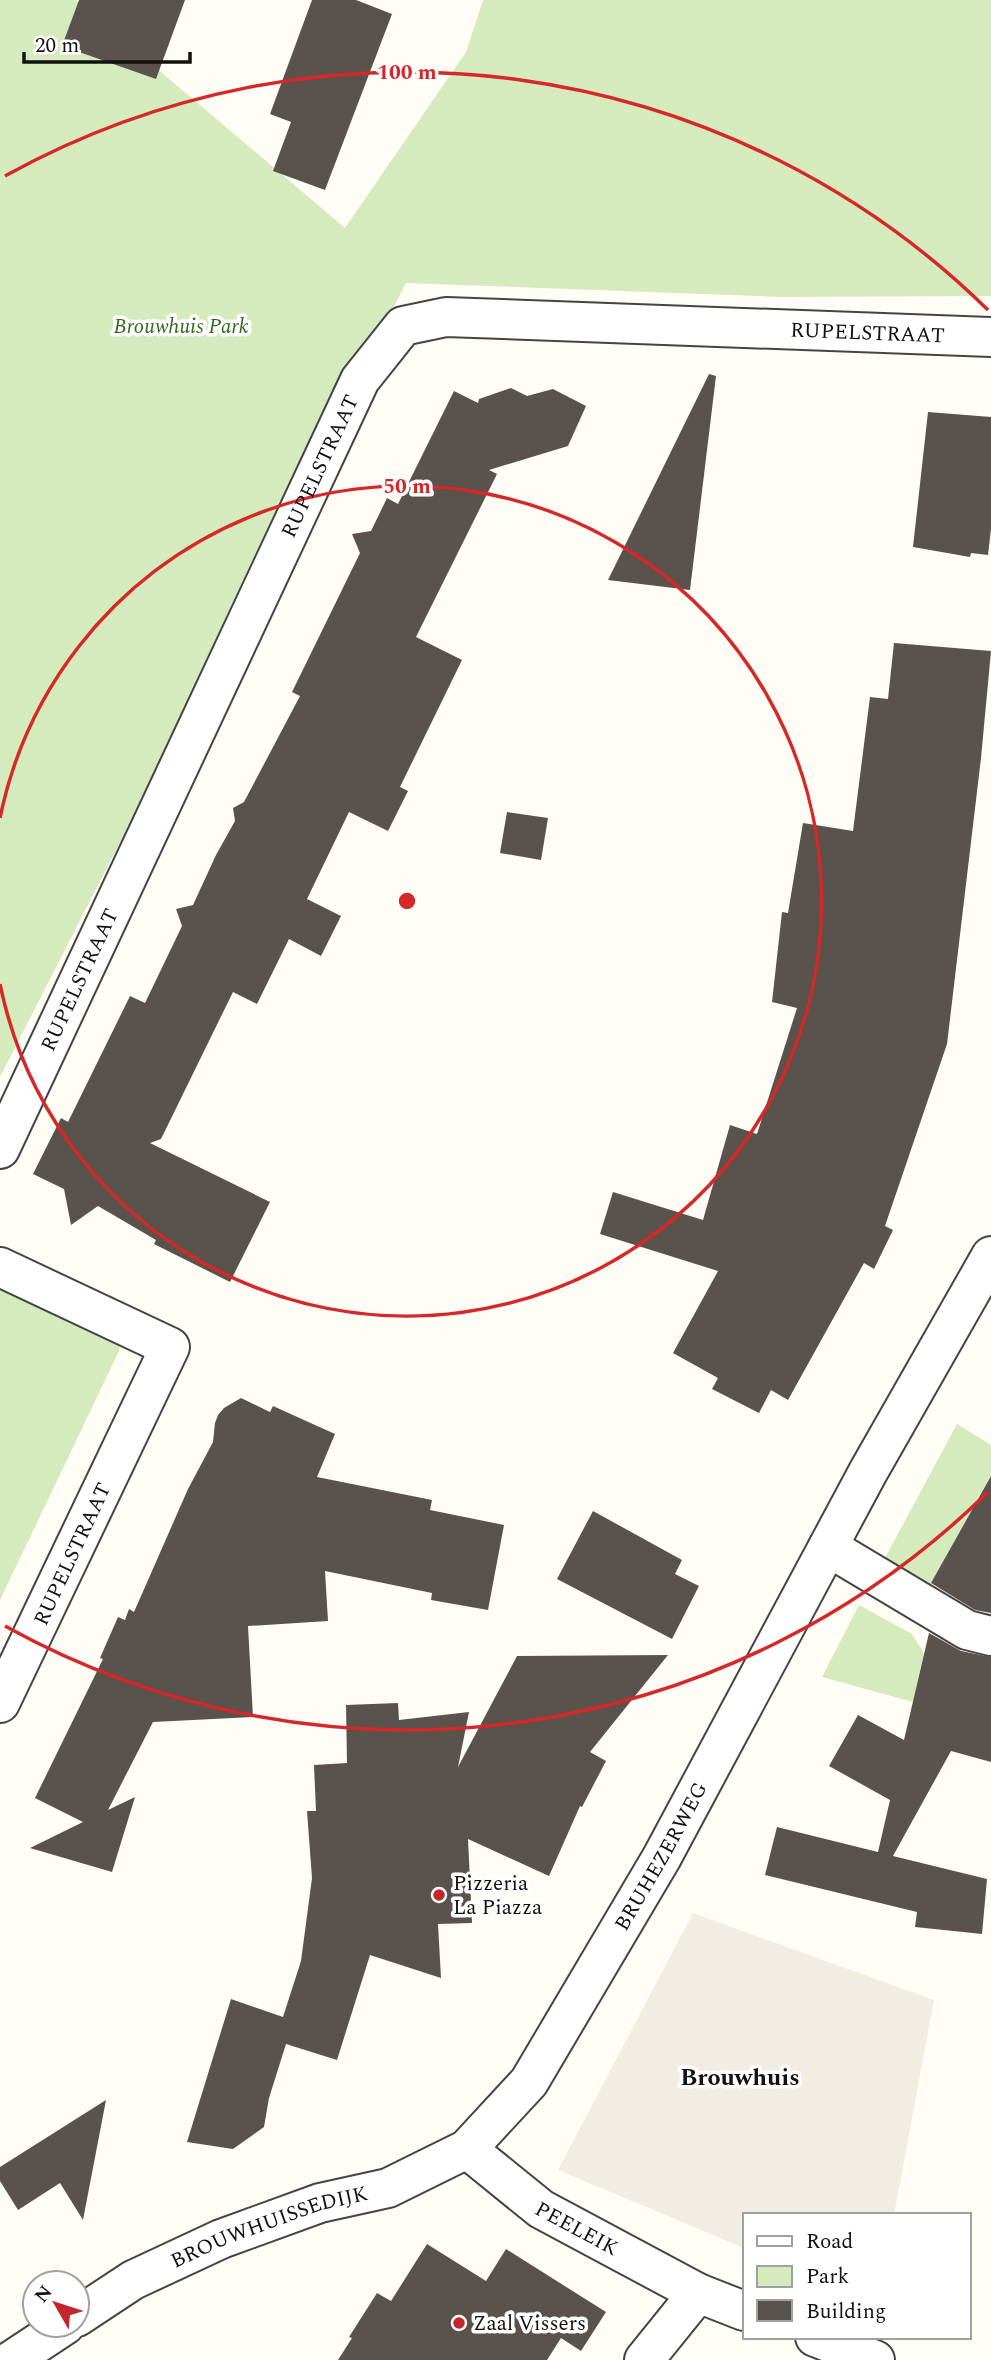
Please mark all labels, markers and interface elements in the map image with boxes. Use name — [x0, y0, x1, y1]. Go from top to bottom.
scale bar — [24, 21, 191, 65]
text: 20 m — [35, 30, 79, 62]
text: 100 m — [377, 57, 437, 89]
park label: Brouwhuis Park — [114, 311, 249, 343]
street label: RUPELSTRAAT — [790, 315, 946, 352]
street label: RUPELSTRAAT — [273, 390, 368, 543]
text: 50 m — [383, 471, 431, 503]
centre of rings — [395, 889, 419, 913]
street label: RUPELSTRAAT — [33, 903, 127, 1057]
street label: RUPELSTRAAT — [26, 1478, 120, 1631]
street label: BRUHEZERWEG — [607, 1776, 716, 1937]
place label: Pizzeria La Piazza — [453, 1868, 543, 1924]
marker: Pizzeria La Piazza — [431, 1887, 447, 1903]
district label: Brouwhuis — [680, 2060, 800, 2096]
street label: BROUWHUISSEDIJK — [166, 2178, 371, 2277]
street label: PEELEIK — [529, 2194, 624, 2265]
legend — [743, 2213, 970, 2339]
text: Road — [806, 2226, 853, 2258]
text: Park — [806, 2261, 850, 2293]
north arrow — [21, 2269, 91, 2339]
text: N — [28, 2279, 60, 2309]
text: Building — [806, 2296, 886, 2328]
place label: Zaal Vissers — [473, 2308, 586, 2340]
marker: Zaal Vissers — [451, 2315, 467, 2331]

